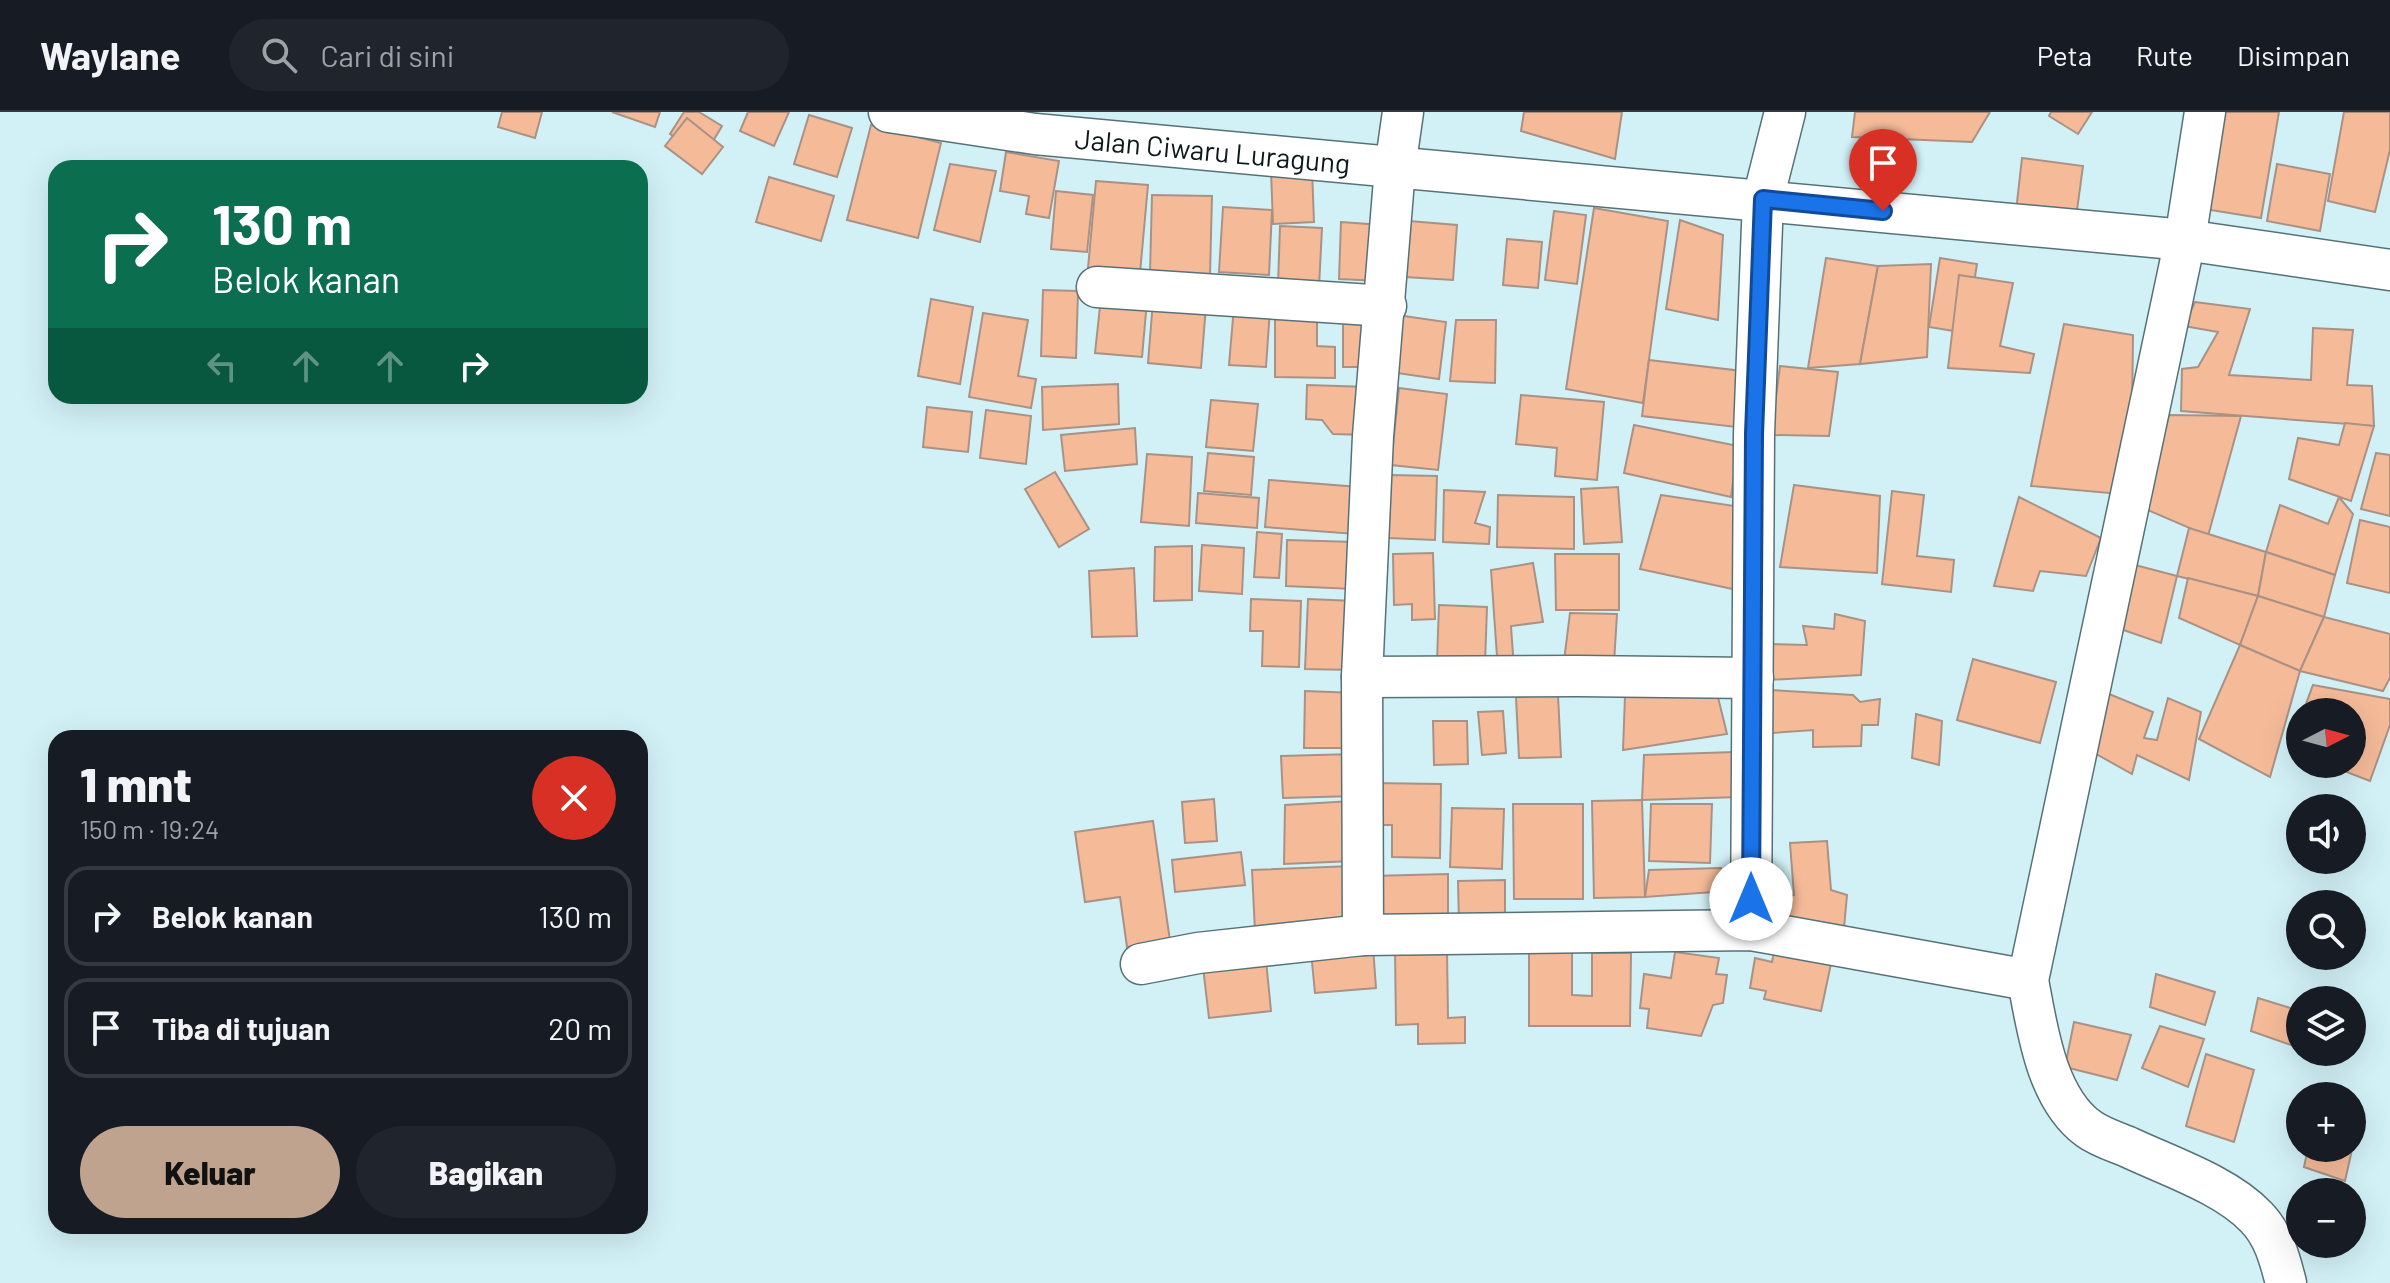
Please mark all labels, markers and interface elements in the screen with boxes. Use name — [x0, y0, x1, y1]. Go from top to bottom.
search box — [229, 19, 789, 91]
text: Waylane — [40, 32, 181, 78]
icon: search — [257, 33, 301, 77]
text: Cari di sini — [321, 37, 454, 73]
text: Peta — [2037, 38, 2092, 72]
text: Rute — [2136, 38, 2193, 72]
text: Disimpan — [2237, 38, 2350, 72]
street label: Jalan Ciwaru Luragung — [1073, 121, 1352, 180]
pin — [1849, 129, 1917, 211]
icon: arrive — [1861, 141, 1905, 185]
text: 130 m — [212, 189, 352, 256]
icon: right — [80, 192, 184, 296]
text: Belok kanan — [212, 257, 400, 300]
icon: left — [200, 344, 244, 388]
icon: ahead — [284, 344, 328, 388]
icon: ahead — [368, 344, 412, 388]
icon: right — [452, 344, 496, 388]
north arrow — [2286, 698, 2366, 778]
map controls — [2286, 698, 2366, 1258]
text: 1 mnt — [80, 754, 192, 812]
button: close — [532, 756, 616, 840]
button: sound — [2286, 794, 2366, 874]
text: 150 m · 19:24 — [80, 813, 219, 844]
position arrow — [1709, 857, 1793, 941]
button: search — [2286, 890, 2366, 970]
icon: right — [84, 894, 128, 938]
text: Belok kanan — [152, 898, 313, 934]
text: 130 m — [538, 898, 612, 934]
button: layers — [2286, 986, 2366, 1066]
icon: arrive — [84, 1006, 128, 1050]
text: Tiba di tujuan — [152, 1010, 330, 1046]
text: 20 m — [548, 1010, 612, 1046]
button: + — [2286, 1082, 2366, 1162]
button: Keluar — [80, 1126, 340, 1218]
button: Bagikan — [356, 1126, 616, 1218]
button: − — [2286, 1178, 2366, 1258]

